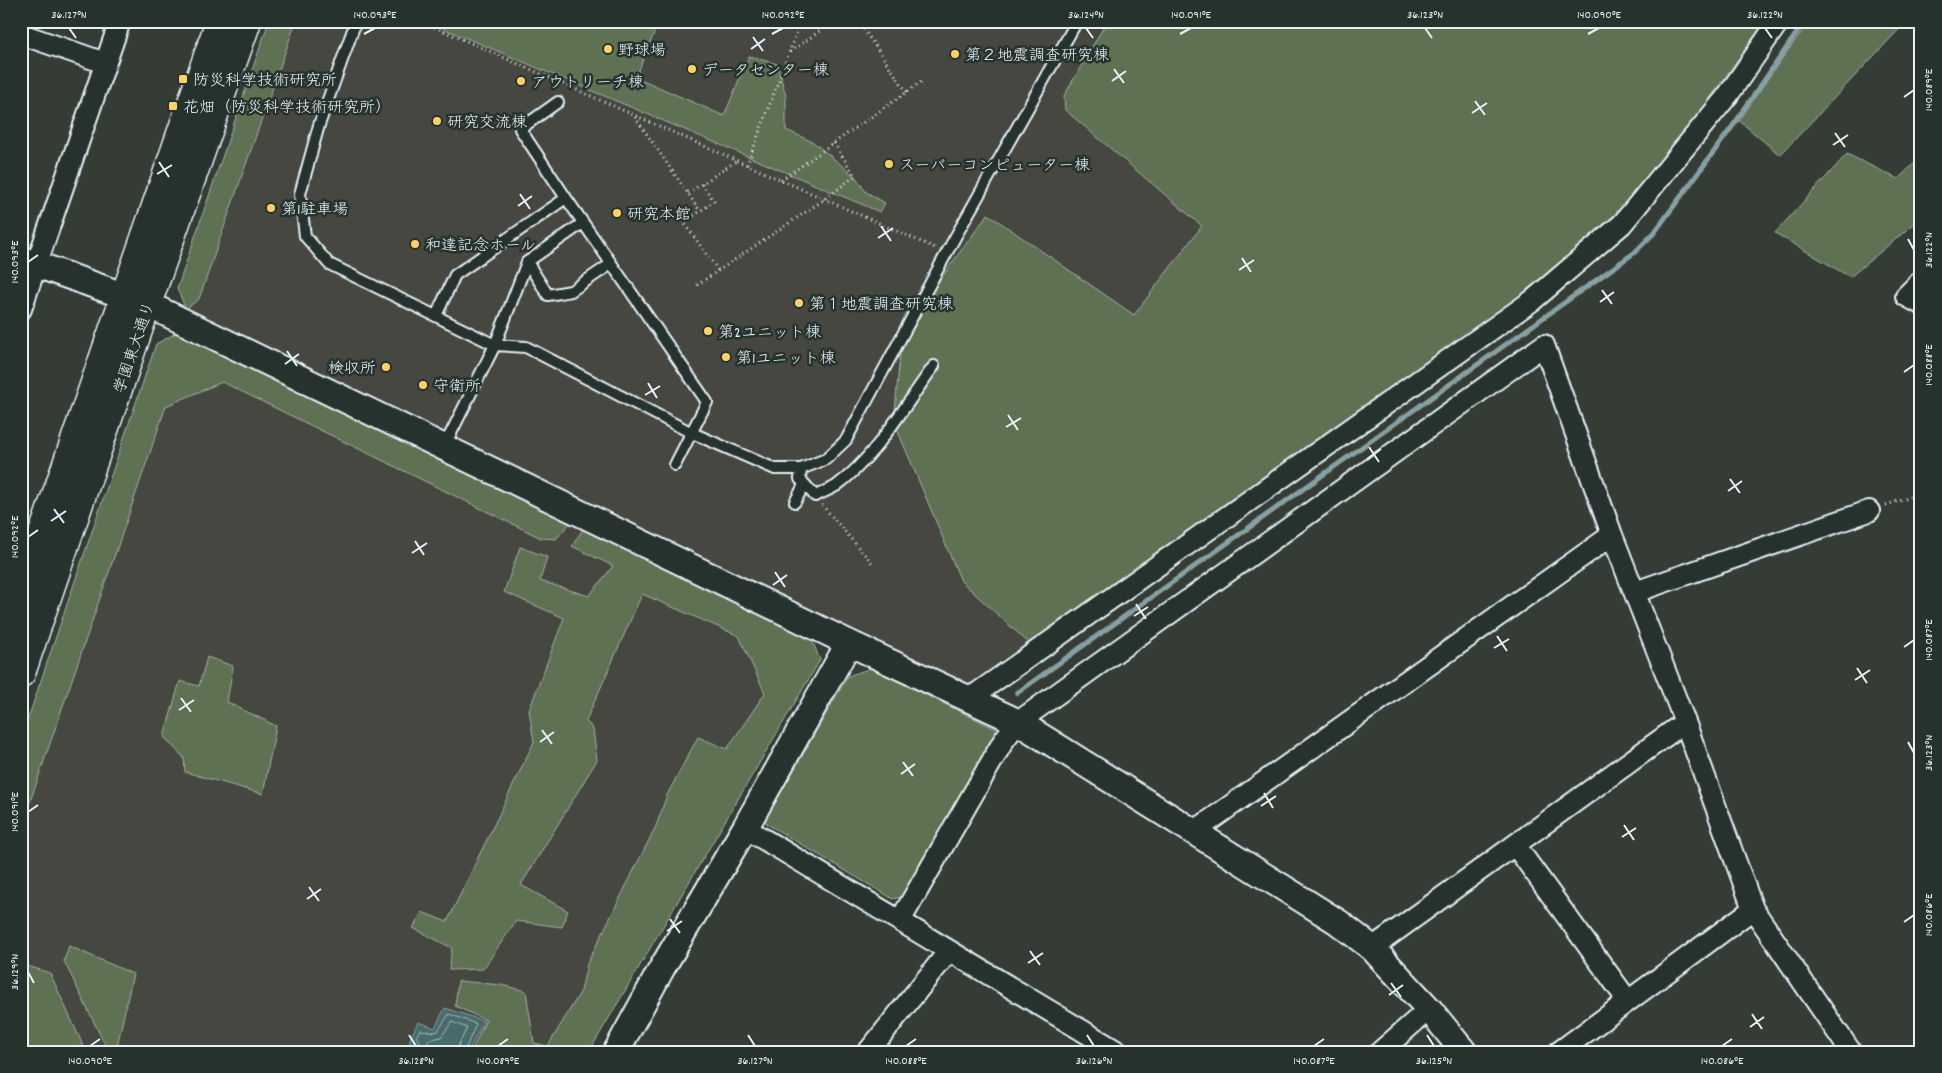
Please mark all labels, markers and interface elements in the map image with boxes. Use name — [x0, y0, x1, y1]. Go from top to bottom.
text: 36.127°N — [51, 7, 87, 24]
text: 140.093°E — [354, 7, 397, 24]
text: 140.092°E — [762, 7, 805, 24]
text: 36.124°N — [1068, 7, 1104, 24]
text: 140.091°E — [1171, 7, 1212, 24]
text: 36.123°N — [1407, 7, 1443, 24]
text: 140.090°E — [1577, 7, 1622, 24]
text: 36.122°N — [1747, 7, 1783, 24]
place label: 野球場 — [618, 40, 666, 63]
marker: 野球場 — [602, 43, 614, 55]
place label: 第２地震調査研究棟 — [965, 45, 1109, 68]
marker: 第２地震調査研究棟 — [949, 48, 961, 60]
place label: データセンター棟 — [702, 60, 829, 83]
marker: データセンター棟 — [686, 63, 698, 75]
text: 140.089°E — [1921, 68, 1938, 111]
place label: 防災科学技術研究所 — [193, 70, 337, 93]
place label: アウトリーチ棟 — [531, 72, 644, 95]
marker: 防災科学技術研究所 — [177, 73, 189, 85]
marker: アウトリーチ棟 — [515, 75, 527, 87]
place label: 花畑（防災科学技術研究所） — [183, 97, 391, 120]
marker: 花畑（防災科学技術研究所） — [167, 100, 179, 112]
place label: 研究交流棟 — [447, 112, 527, 135]
marker: 研究交流棟 — [431, 115, 443, 127]
place label: スーパーコンピューター棟 — [899, 155, 1090, 178]
marker: スーパーコンピューター棟 — [883, 158, 895, 170]
place label: 第1駐車場 — [281, 199, 349, 222]
marker: 第1駐車場 — [265, 202, 277, 214]
place label: 研究本館 — [627, 204, 691, 227]
marker: 研究本館 — [611, 207, 623, 219]
text: 36.122°N — [1921, 232, 1938, 268]
place label: 和達記念ホール — [425, 235, 536, 258]
marker: 和達記念ホール — [409, 238, 421, 250]
text: 140.093°E — [7, 240, 24, 283]
place label: 第１地震調査研究棟 — [809, 294, 953, 317]
marker: 第１地震調査研究棟 — [793, 297, 805, 309]
street label: 学園東大通り — [109, 299, 162, 397]
place label: 第2ユニット棟 — [718, 322, 821, 345]
marker: 第2ユニット棟 — [702, 325, 714, 337]
text: 140.088°E — [1921, 344, 1938, 386]
place label: 第1ユニット棟 — [736, 348, 836, 371]
marker: 第1ユニット棟 — [720, 351, 732, 363]
place label: 検収所 — [328, 358, 376, 381]
marker: 検収所 — [380, 361, 392, 373]
place label: 守衛所 — [433, 376, 481, 399]
marker: 守衛所 — [417, 379, 429, 391]
text: 140.092°E — [7, 515, 24, 558]
text: 140.087°E — [1921, 619, 1938, 661]
text: 36.123°N — [1921, 735, 1938, 771]
text: 140.091°E — [7, 791, 24, 832]
text: 140.086°E — [1921, 893, 1938, 936]
text: 36.129°N — [7, 954, 24, 990]
text: 140.090°E — [68, 1053, 113, 1070]
text: 36.128°N — [398, 1053, 434, 1070]
text: 140.089°E — [477, 1053, 520, 1070]
text: 36.127°N — [737, 1053, 773, 1070]
text: 140.088°E — [885, 1053, 927, 1070]
text: 36.126°N — [1076, 1053, 1112, 1070]
text: 140.087°E — [1293, 1053, 1335, 1070]
text: 36.125°N — [1416, 1053, 1452, 1070]
text: 140.086°E — [1701, 1053, 1744, 1070]

